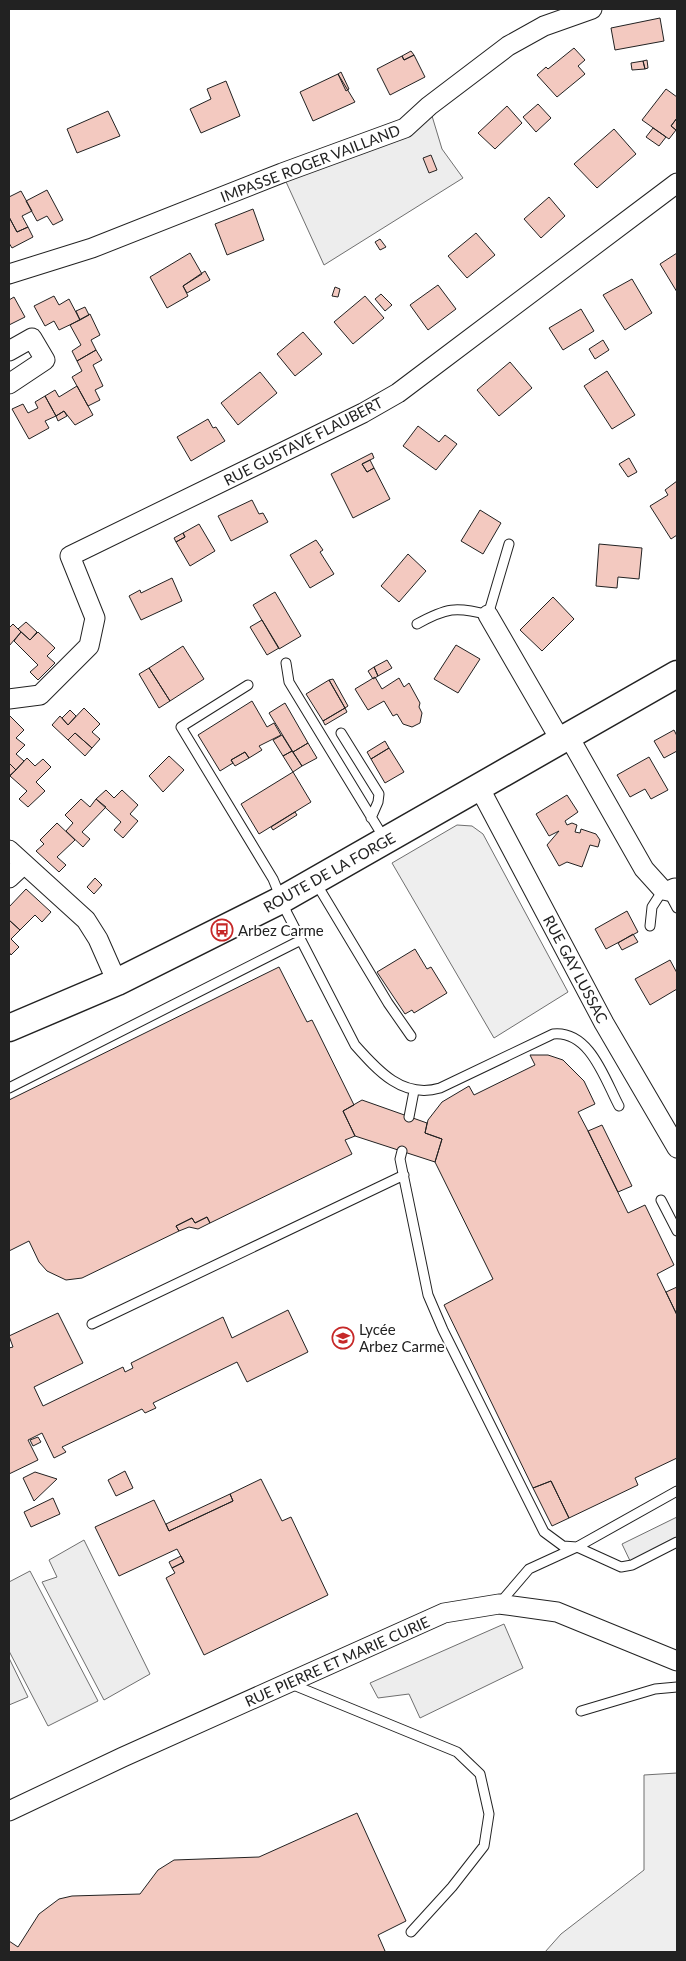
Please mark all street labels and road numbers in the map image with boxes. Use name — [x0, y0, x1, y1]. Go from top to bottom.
street label: IMPASSE ROGER VAILLAND — [218, 120, 402, 206]
street label: RUE GUSTAVE FLAUBERT — [220, 393, 386, 489]
street label: ROUTE DE LA FORGE — [260, 828, 398, 916]
street label: RUE GAY LUSSAC — [540, 912, 612, 1026]
street label: RUE PIERRE ET MARIE CURIE — [242, 1612, 432, 1710]

